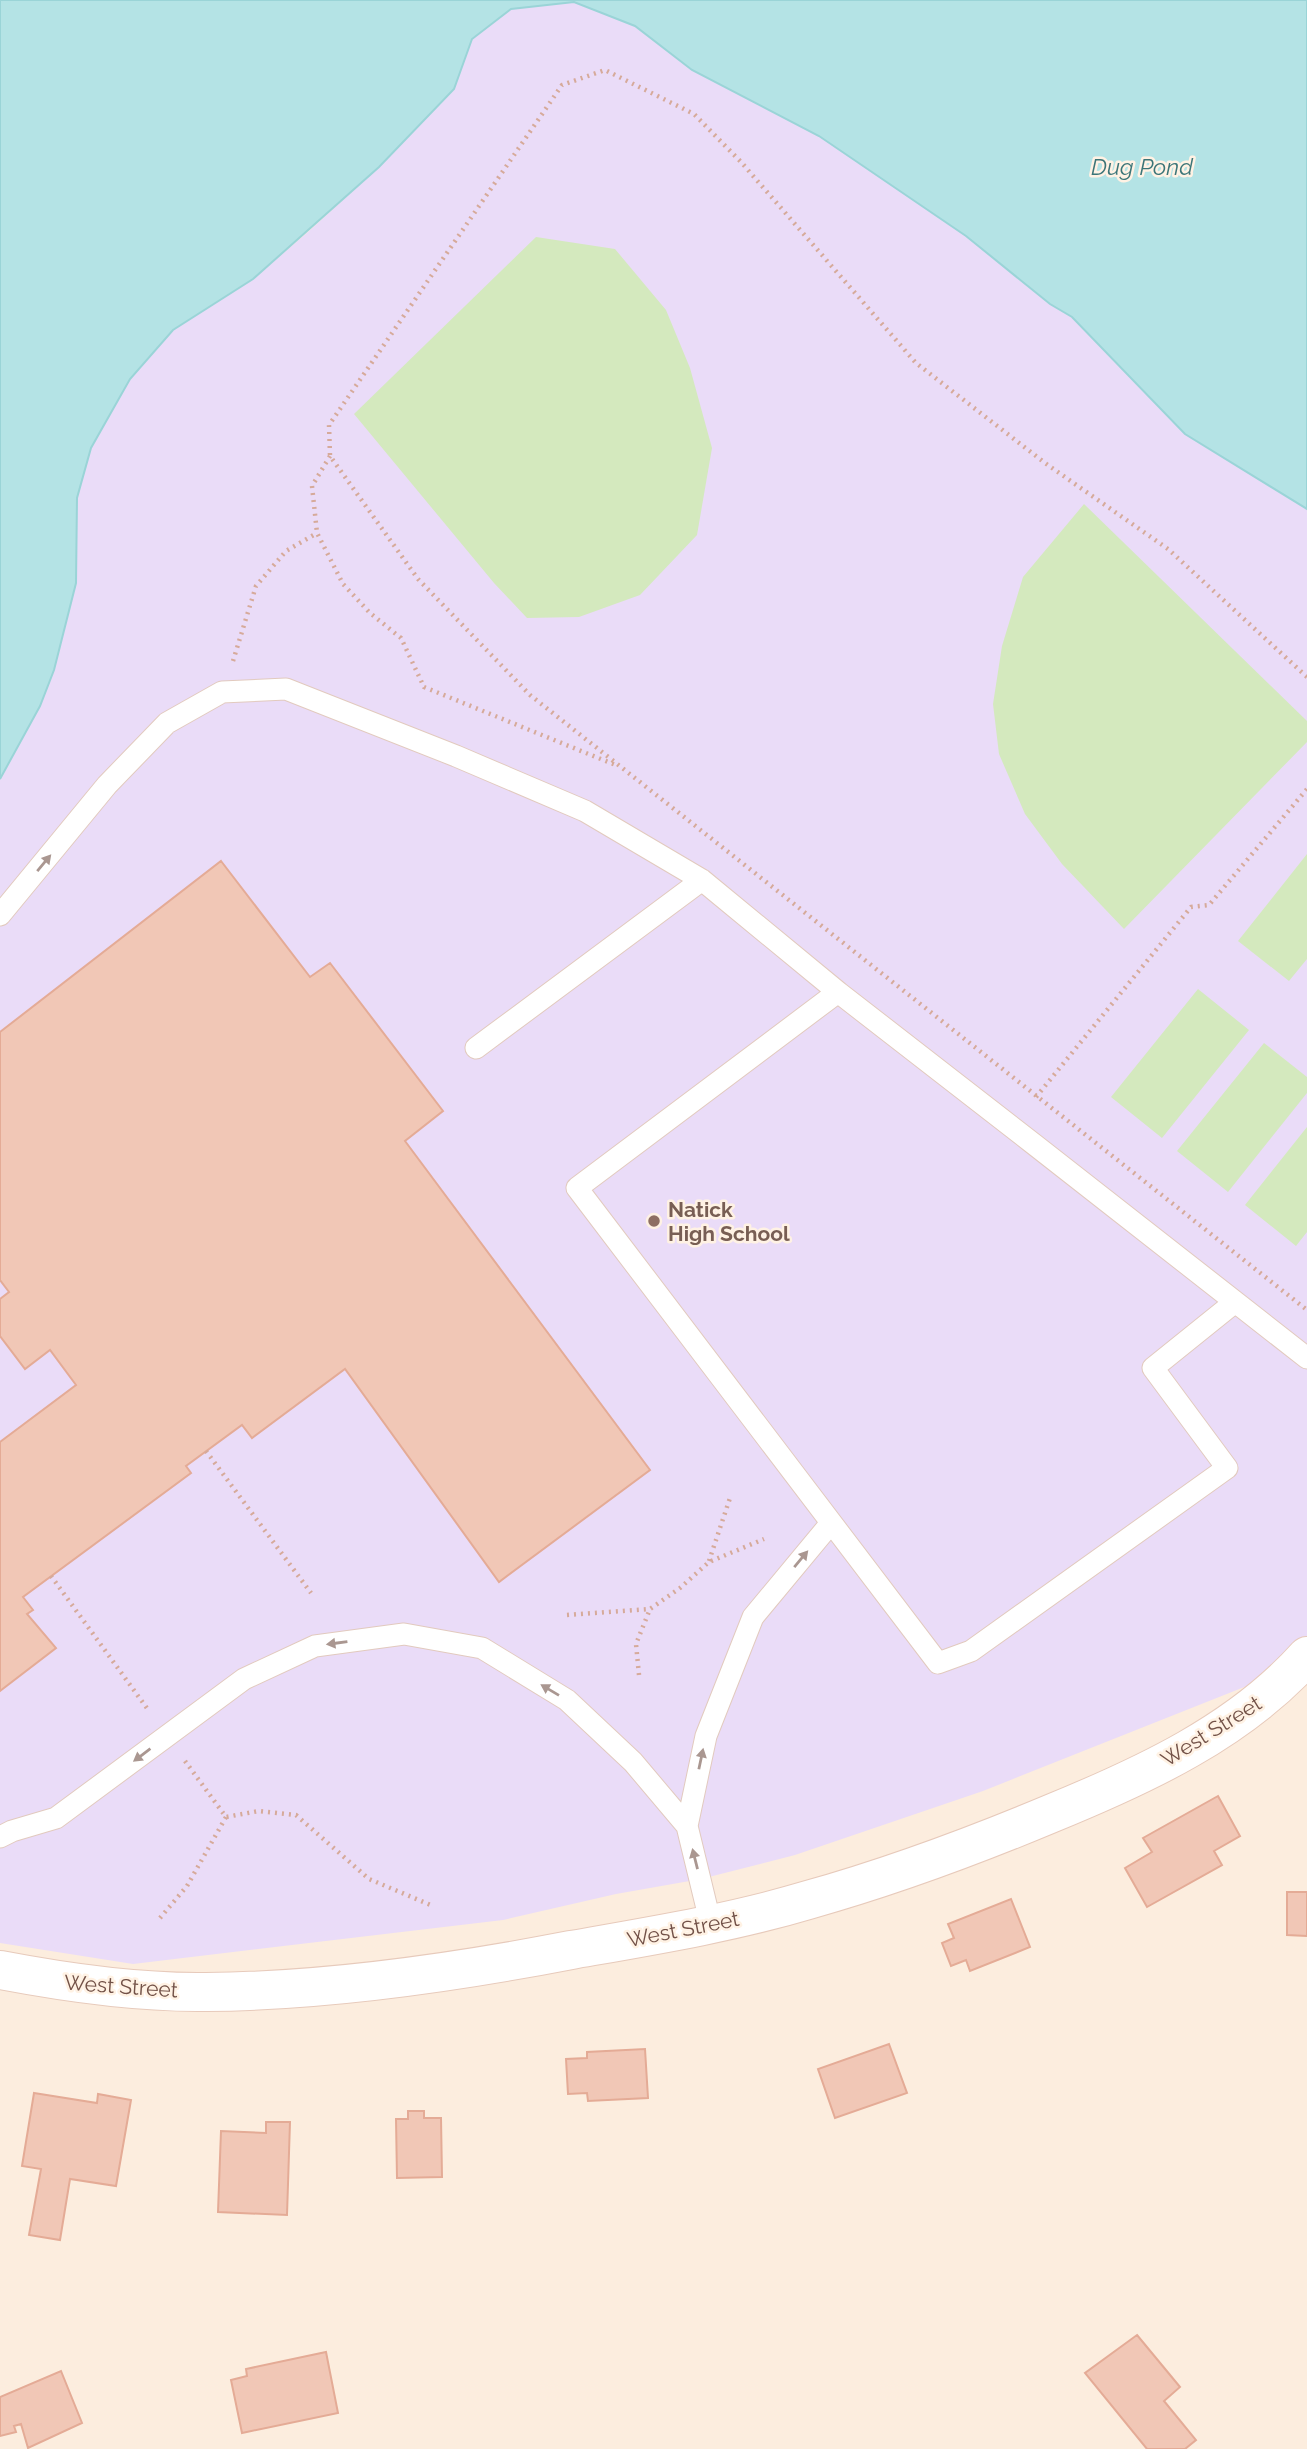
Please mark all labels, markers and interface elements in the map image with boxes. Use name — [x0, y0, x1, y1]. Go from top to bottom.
water label: Dug Pond — [1091, 153, 1194, 180]
one-way arrow — [36, 854, 51, 871]
place label: Natick High School — [668, 1197, 790, 1246]
marker: Natick High School — [646, 1213, 662, 1229]
one-way arrow — [794, 1550, 809, 1568]
one-way arrow — [325, 1638, 347, 1649]
one-way arrow — [541, 1683, 560, 1696]
street label: West Street — [1156, 1690, 1266, 1772]
one-way arrow — [132, 1748, 151, 1762]
one-way arrow — [696, 1748, 707, 1770]
one-way arrow — [689, 1848, 700, 1870]
street label: West Street — [625, 1906, 741, 1952]
street label: West Street — [63, 1970, 179, 2002]

